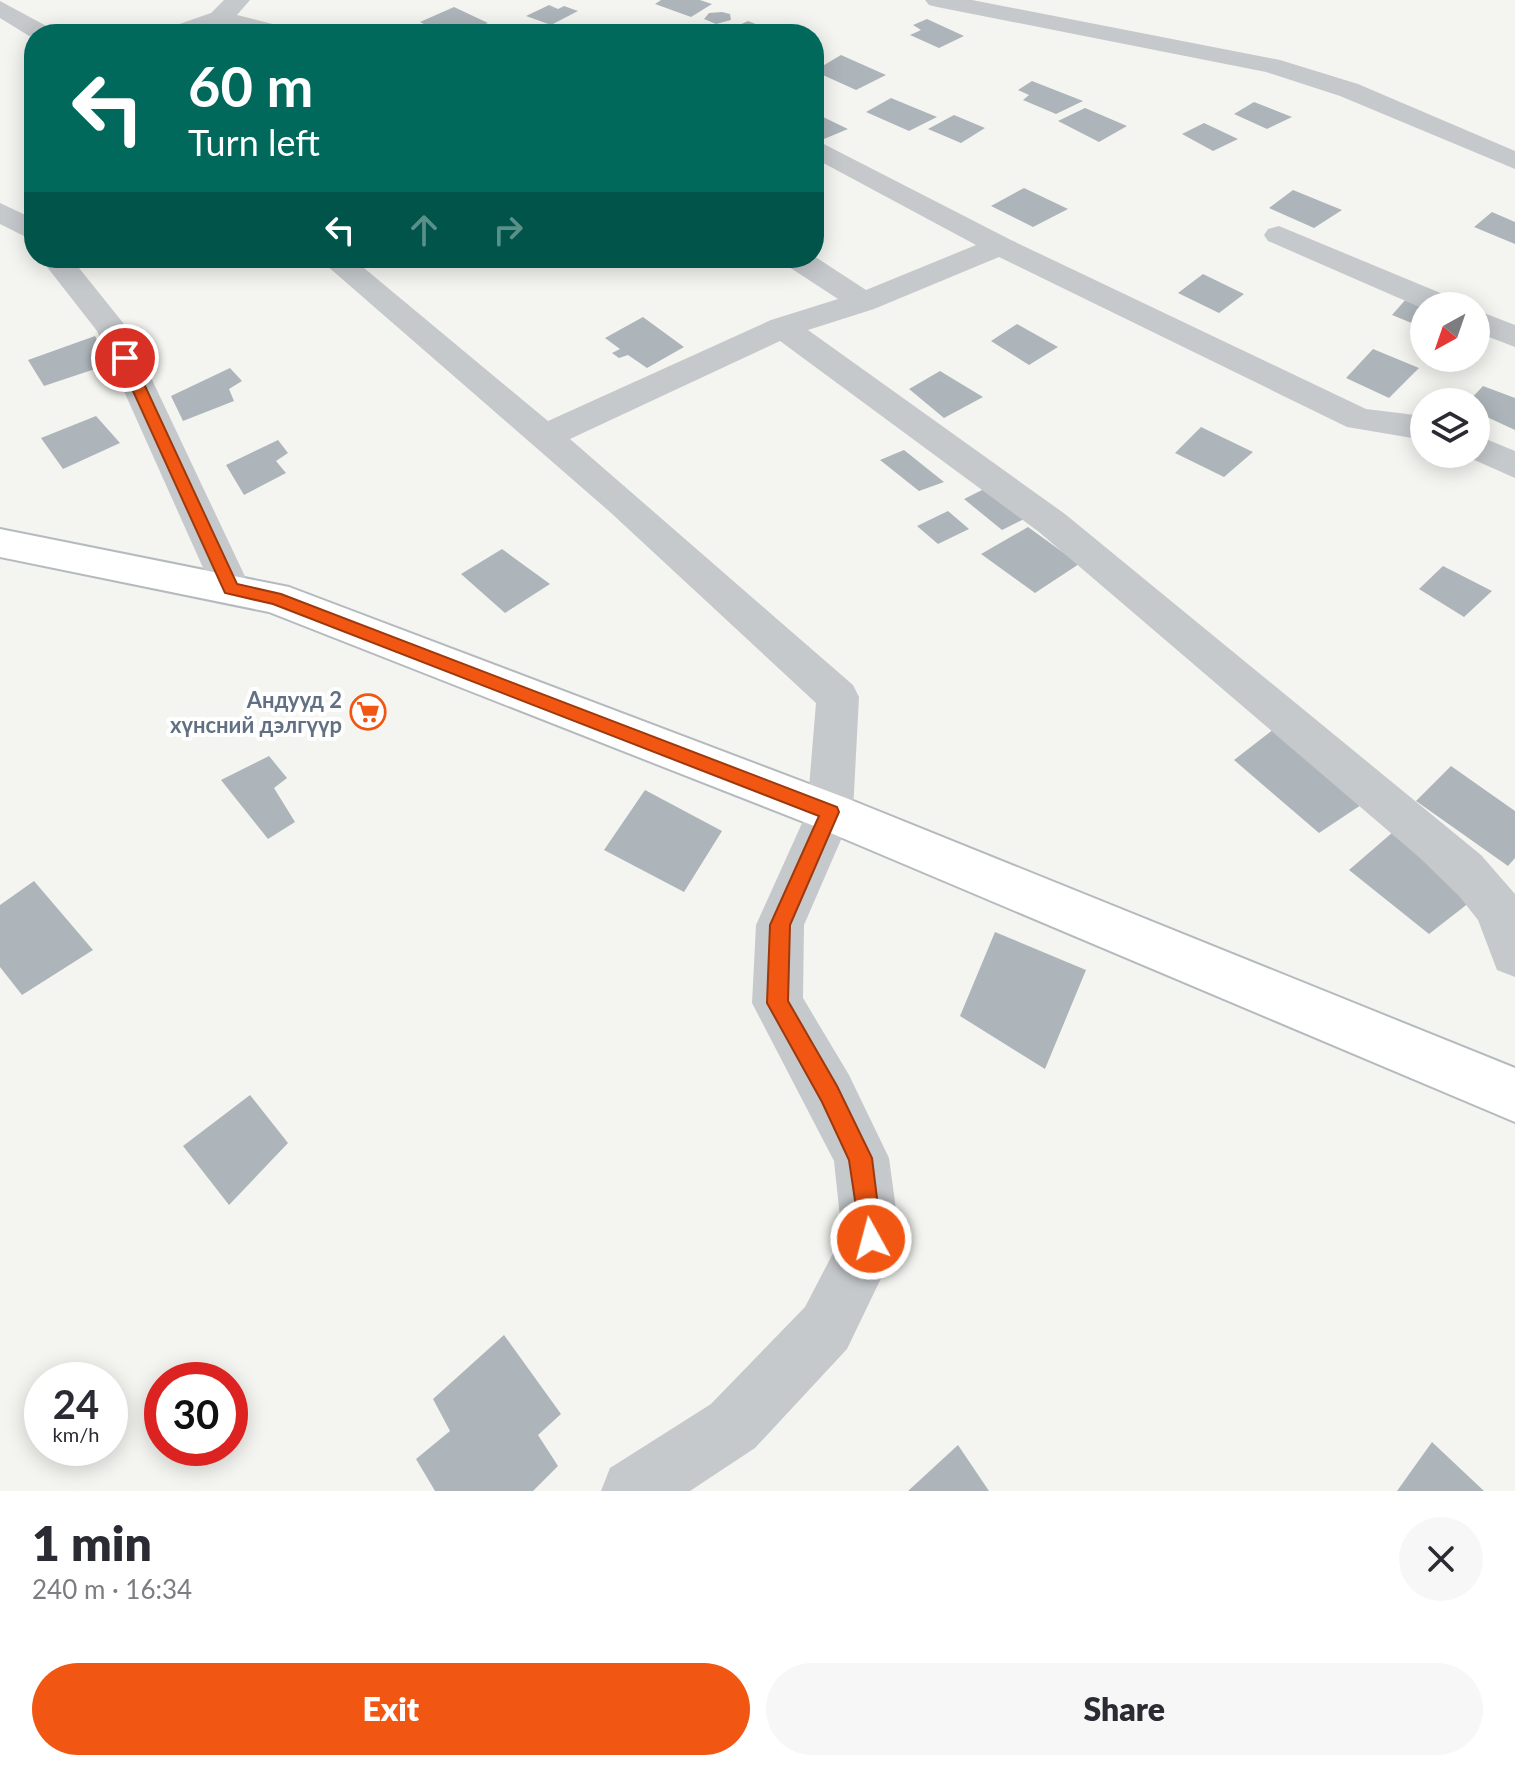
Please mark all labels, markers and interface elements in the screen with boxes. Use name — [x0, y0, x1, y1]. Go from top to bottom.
text: 60 m — [188, 52, 313, 119]
icon: left — [56, 56, 160, 160]
text: Turn left — [188, 120, 320, 164]
icon: left — [318, 208, 362, 252]
icon: ahead — [402, 208, 446, 252]
icon: right — [486, 208, 530, 252]
north arrow — [1410, 292, 1490, 372]
map controls — [1410, 292, 1490, 468]
pin — [91, 324, 159, 392]
icon: arrive — [103, 336, 147, 380]
button: layers — [1410, 388, 1490, 468]
place label: Андууд 2 хүнсний дэлгүүр — [170, 686, 342, 738]
supermarket icon: Андууд 2 хүнсний дэлгүүр — [349, 693, 387, 731]
position arrow — [829, 1197, 913, 1281]
speed limit sign: 30 — [144, 1362, 248, 1466]
text: 24 — [53, 1380, 99, 1428]
text: km/h — [53, 1422, 99, 1446]
text: 1 min — [32, 1514, 152, 1571]
button: close — [1399, 1517, 1483, 1601]
text: 240 m · 16:34 — [32, 1573, 192, 1605]
button: Exit — [32, 1663, 750, 1755]
button: Share — [766, 1663, 1483, 1755]

